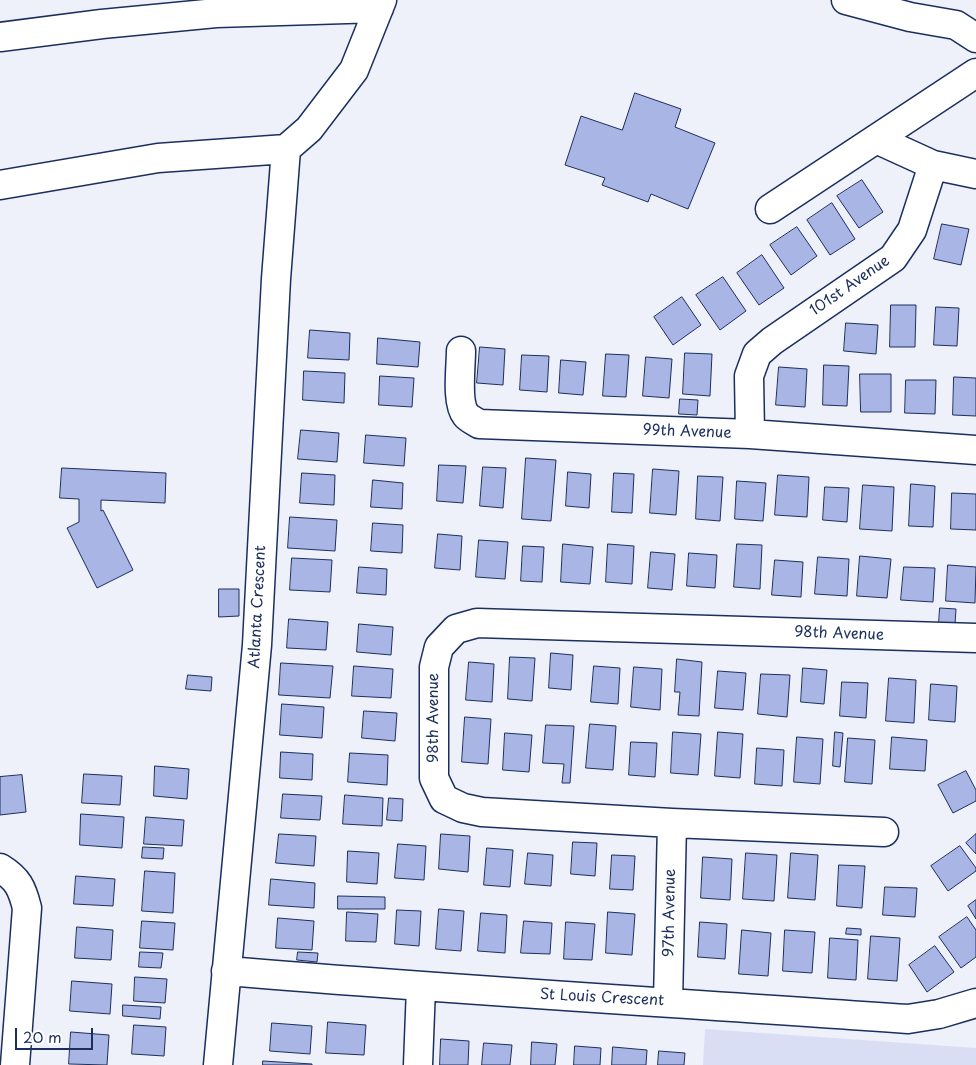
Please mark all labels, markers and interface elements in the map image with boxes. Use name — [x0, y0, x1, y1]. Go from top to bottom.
street label: 101st Avenue — [807, 252, 893, 320]
street label: 99th Avenue — [642, 421, 732, 443]
street label: Atlanta Crescent — [246, 545, 270, 669]
street label: 98th Avenue — [794, 623, 884, 645]
street label: 98th Avenue — [425, 673, 443, 763]
street label: 97th Avenue — [660, 869, 680, 957]
street label: St Louis Crescent — [539, 986, 665, 1010]
scale bar — [18, 1018, 95, 1050]
text: 20 m — [23, 1025, 62, 1048]

